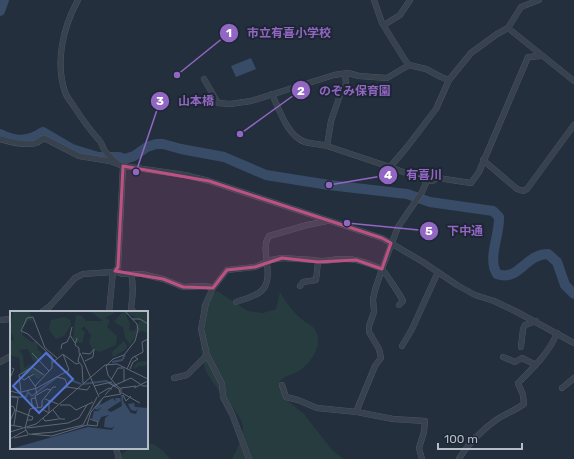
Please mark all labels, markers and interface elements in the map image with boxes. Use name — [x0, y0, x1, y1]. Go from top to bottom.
callout: 市立有喜小学校 — [219, 21, 339, 45]
text: 1 — [226, 26, 232, 40]
text: 市立有喜小学校 — [247, 26, 331, 40]
callout: のぞみ保育園 — [291, 78, 399, 102]
text: 2 — [297, 84, 305, 98]
text: のぞみ保育園 — [319, 84, 391, 98]
callout: 山本橋 — [150, 89, 222, 113]
text: 3 — [156, 94, 164, 108]
text: 山本橋 — [178, 94, 215, 108]
callout: 有喜川 — [378, 163, 450, 187]
text: 4 — [384, 168, 392, 182]
text: 有喜川 — [406, 168, 442, 182]
callout: 下中通 — [419, 219, 491, 243]
text: 5 — [425, 224, 433, 238]
text: 下中通 — [447, 224, 483, 238]
inset map — [10, 311, 148, 449]
scale bar — [438, 425, 522, 451]
text: 100 m — [444, 432, 478, 446]

